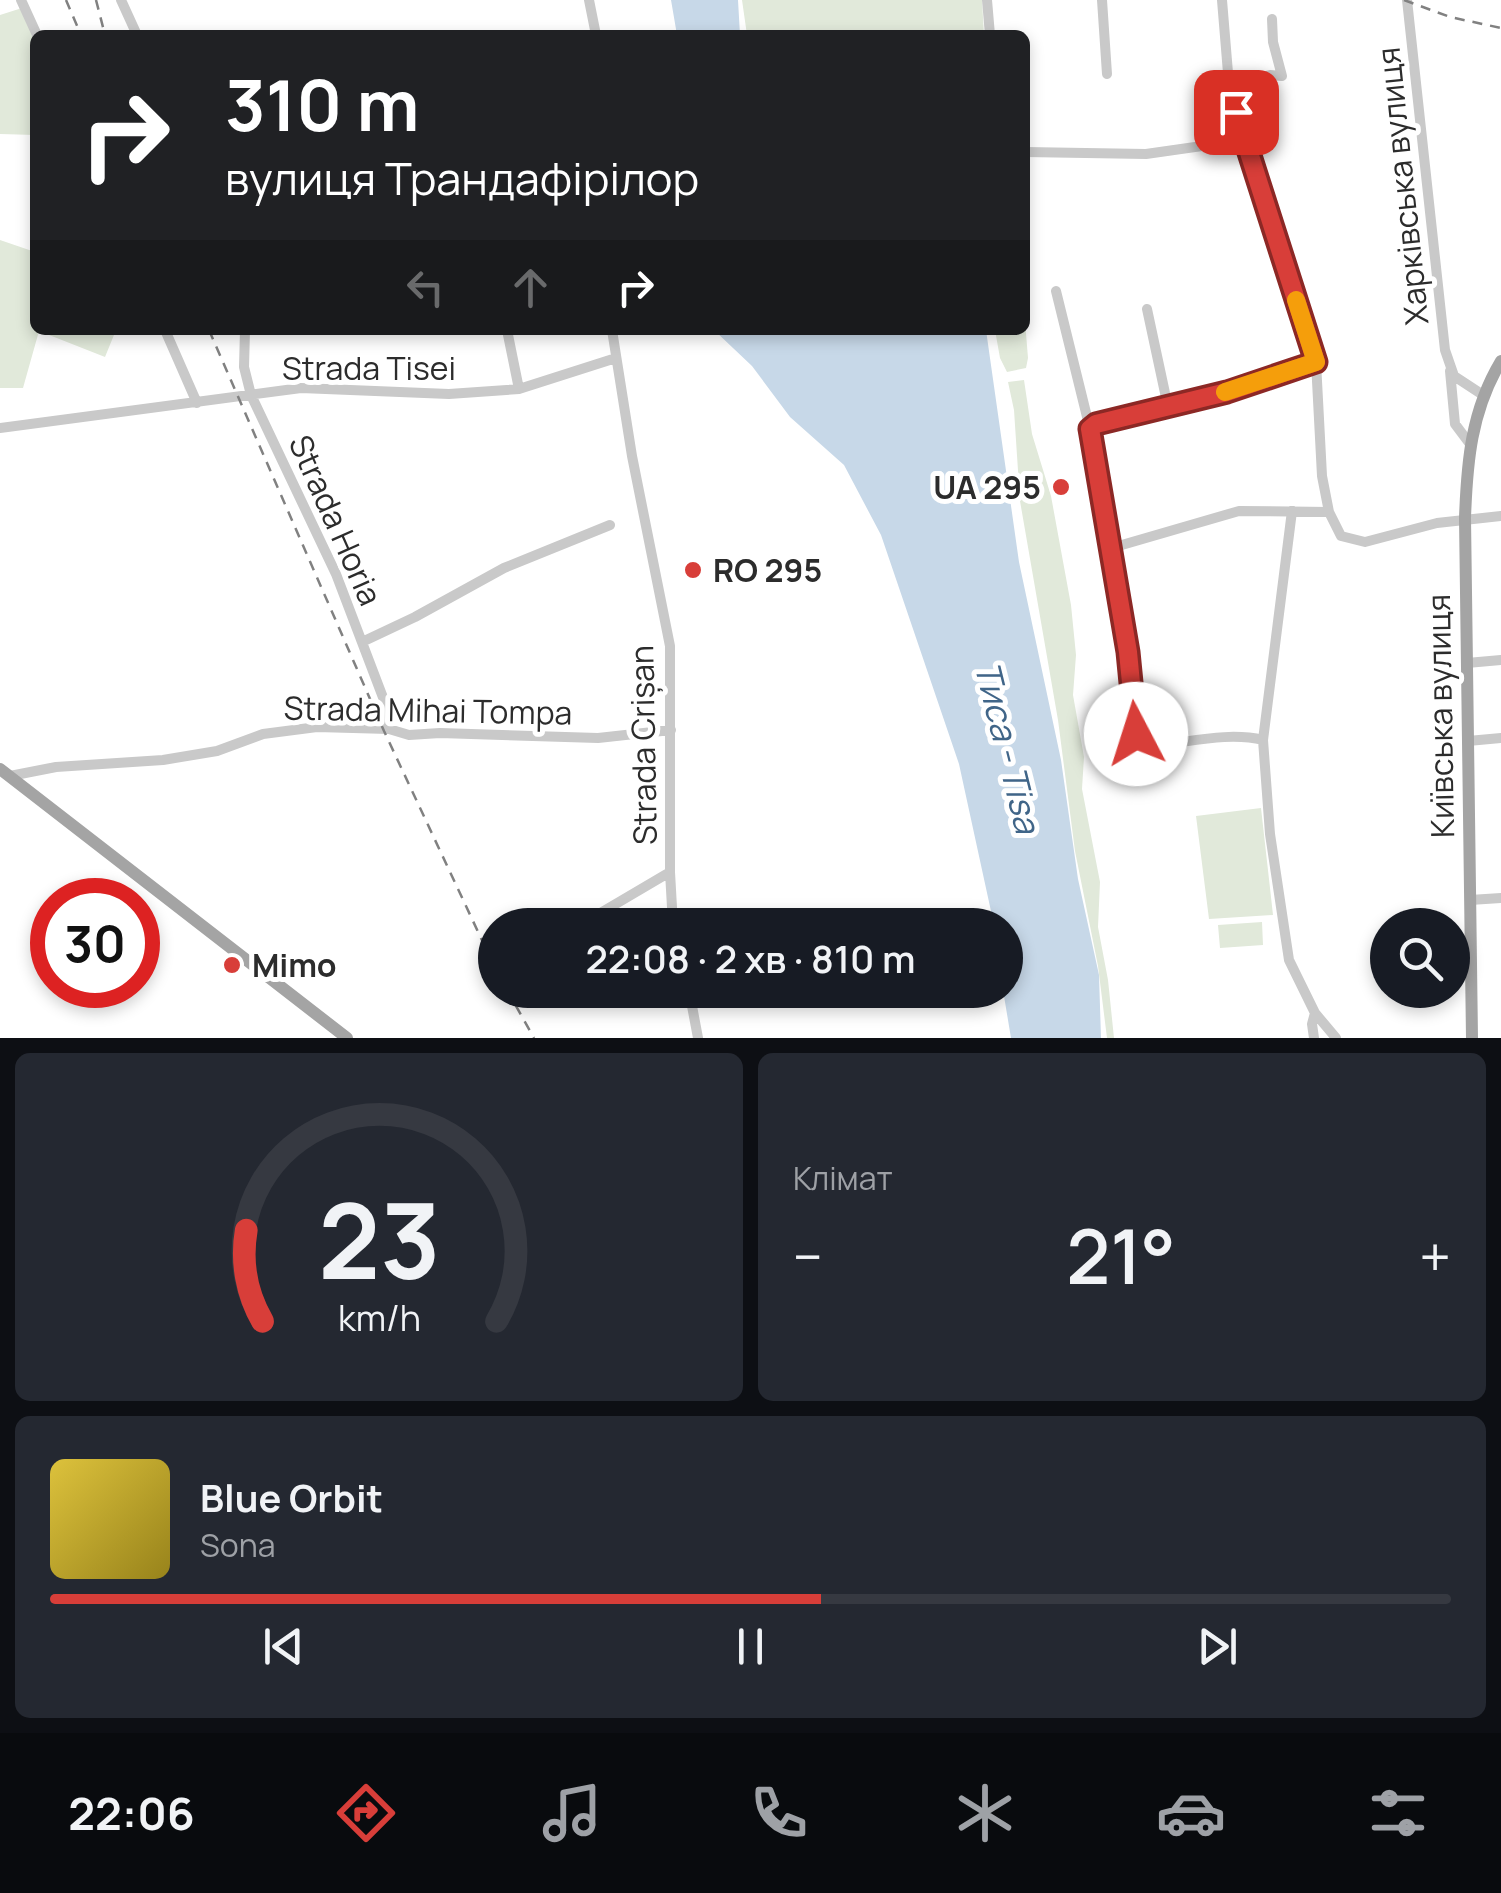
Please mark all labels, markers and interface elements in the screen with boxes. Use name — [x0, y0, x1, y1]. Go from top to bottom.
street label: Харківська вулиця — [1366, 45, 1438, 327]
text: 310 m — [225, 56, 419, 152]
icon: right — [60, 70, 190, 200]
pin — [1194, 70, 1279, 155]
icon: arrive — [1209, 85, 1264, 140]
text: вулиця Трандафірілор — [225, 147, 699, 209]
icon: left — [398, 260, 453, 315]
icon: ahead — [503, 260, 558, 315]
icon: right — [608, 260, 663, 315]
street label: Strada Tisei — [282, 346, 456, 390]
street label: Strada Horia — [279, 428, 393, 612]
place label: UA 295 — [933, 465, 1041, 509]
marker: UA 295 — [1050, 476, 1072, 498]
place label: RO 295 — [713, 548, 822, 592]
marker: RO 295 — [682, 559, 704, 581]
street label: Київська вулиця — [1416, 594, 1464, 838]
street label: Strada Crișan — [619, 645, 667, 845]
water label: Тиса - Tisa — [964, 656, 1053, 839]
position arrow — [1084, 682, 1188, 786]
street label: Strada Mihai Tompa — [283, 685, 573, 735]
speed limit sign: 30 — [30, 878, 160, 1008]
map controls — [1370, 908, 1470, 1008]
button: search — [1370, 908, 1470, 1008]
text: 22:08 · 2 хв · 810 m — [586, 932, 915, 984]
place label: Mimo — [252, 943, 337, 987]
marker: Mimo — [221, 954, 243, 976]
text: Клімат — [793, 1156, 893, 1200]
text: 23 — [318, 1168, 440, 1310]
text: 21° — [1066, 1204, 1176, 1307]
text: − — [793, 1218, 823, 1294]
text: + — [1419, 1218, 1451, 1294]
text: km/h — [337, 1293, 421, 1342]
text: Blue Orbit — [200, 1471, 383, 1523]
text: Sona — [200, 1523, 275, 1567]
icon: previous — [256, 1619, 311, 1674]
icon: pause — [723, 1619, 778, 1674]
icon: next — [1190, 1619, 1245, 1674]
icon: directions — [331, 1778, 401, 1848]
icon: music — [537, 1778, 607, 1848]
icon: phone — [744, 1778, 814, 1848]
icon: climate — [950, 1778, 1020, 1848]
icon: car — [1156, 1778, 1226, 1848]
icon: filters — [1363, 1778, 1433, 1848]
text: 22:06 — [68, 1782, 195, 1844]

